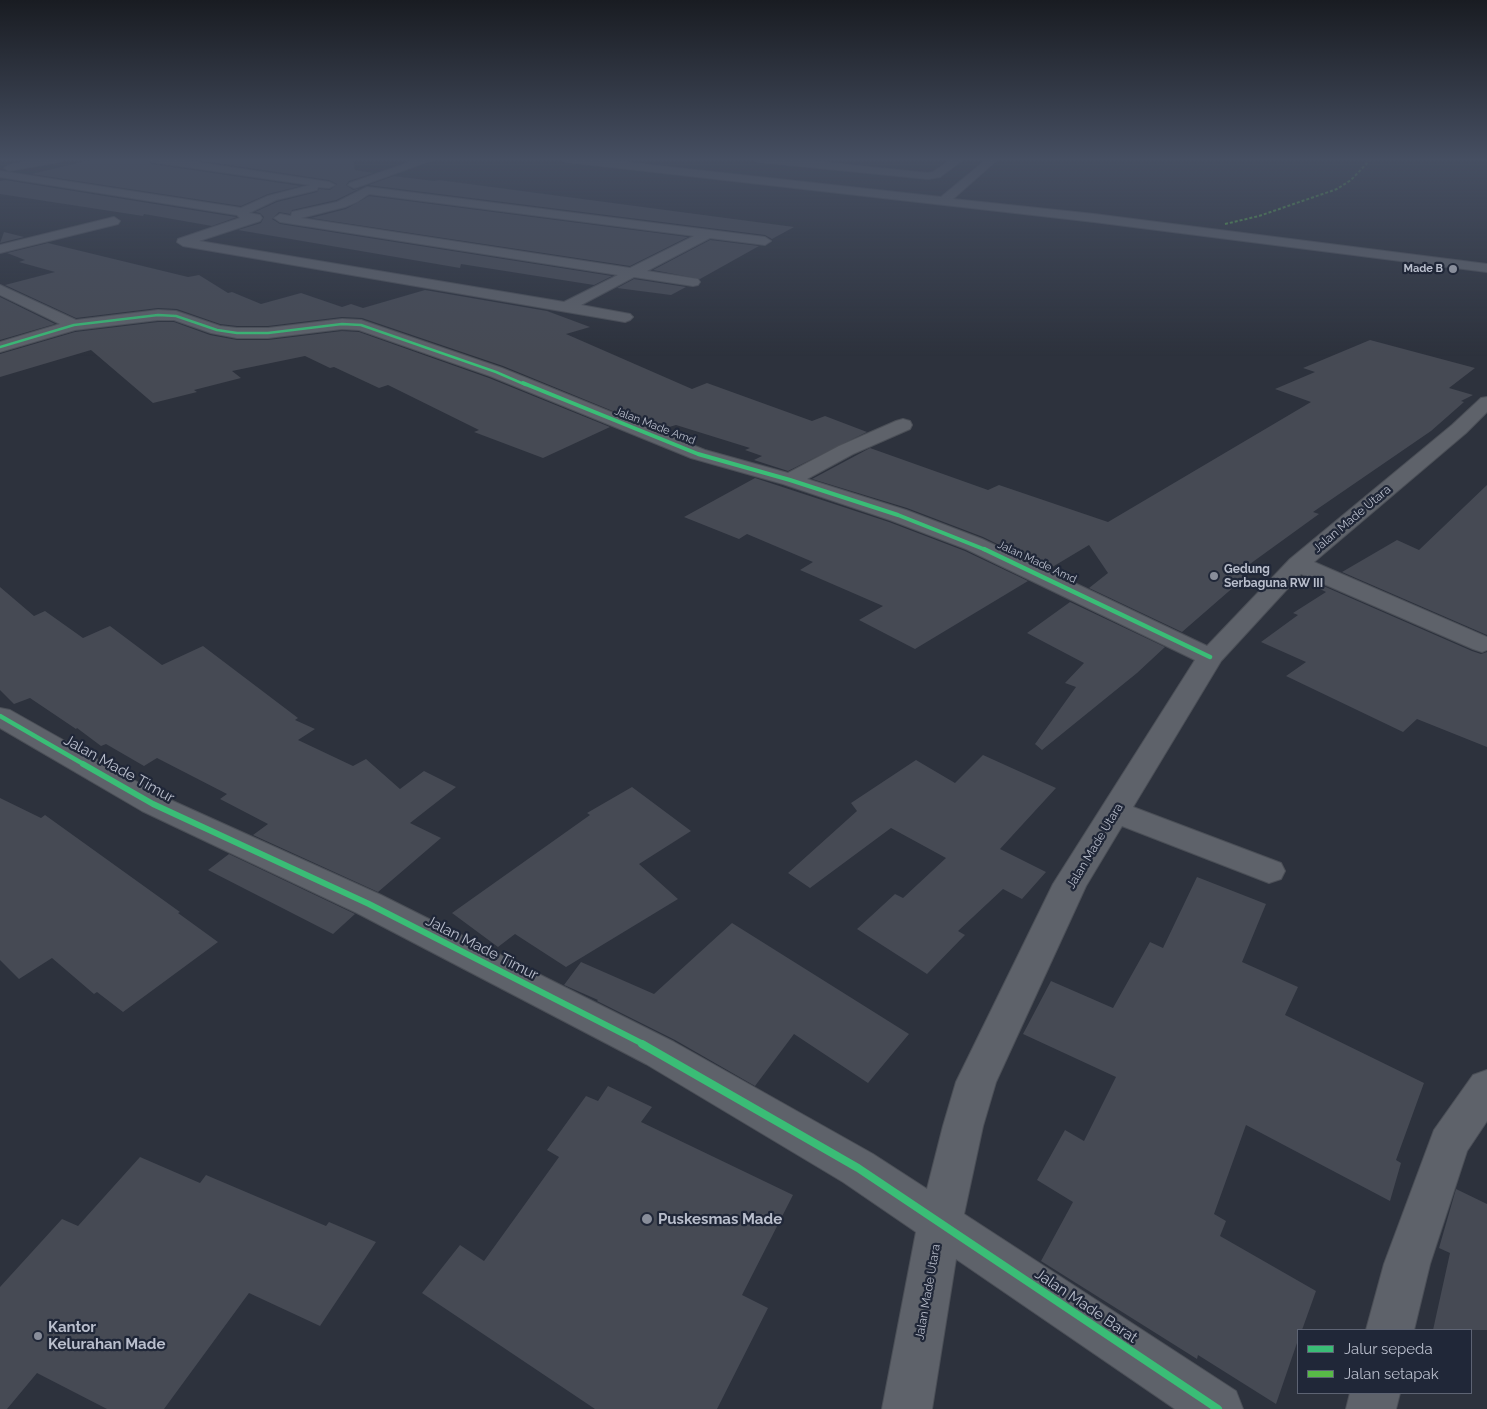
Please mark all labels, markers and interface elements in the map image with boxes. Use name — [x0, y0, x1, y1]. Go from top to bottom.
place label: Made B — [1403, 262, 1443, 276]
marker: Made B — [1447, 263, 1459, 275]
street label: Jalan Made Amd — [613, 405, 697, 447]
street label: Jalan Made Utara — [1310, 482, 1394, 556]
street label: Jalan Made Amd — [995, 538, 1079, 586]
place label: Gedung Serbaguna RW III — [1224, 562, 1323, 590]
marker: Gedung Serbaguna RW III — [1208, 570, 1220, 582]
street label: Jalan Made Timur — [61, 731, 177, 807]
street label: Jalan Made Utara — [1064, 801, 1126, 891]
street label: Jalan Made Timur — [423, 912, 541, 984]
place label: Puskesmas Made — [658, 1210, 782, 1228]
marker: Puskesmas Made — [640, 1212, 654, 1226]
street label: Jalan Made Utara — [912, 1243, 944, 1341]
street label: Jalan Made Barat — [1031, 1265, 1141, 1347]
place label: Kantor Kelurahan Made — [48, 1318, 165, 1353]
legend — [1297, 1329, 1472, 1394]
marker: Kantor Kelurahan Made — [32, 1330, 44, 1342]
text: Jalur sepeda — [1344, 1340, 1433, 1358]
text: Jalan setapak — [1344, 1365, 1439, 1383]

